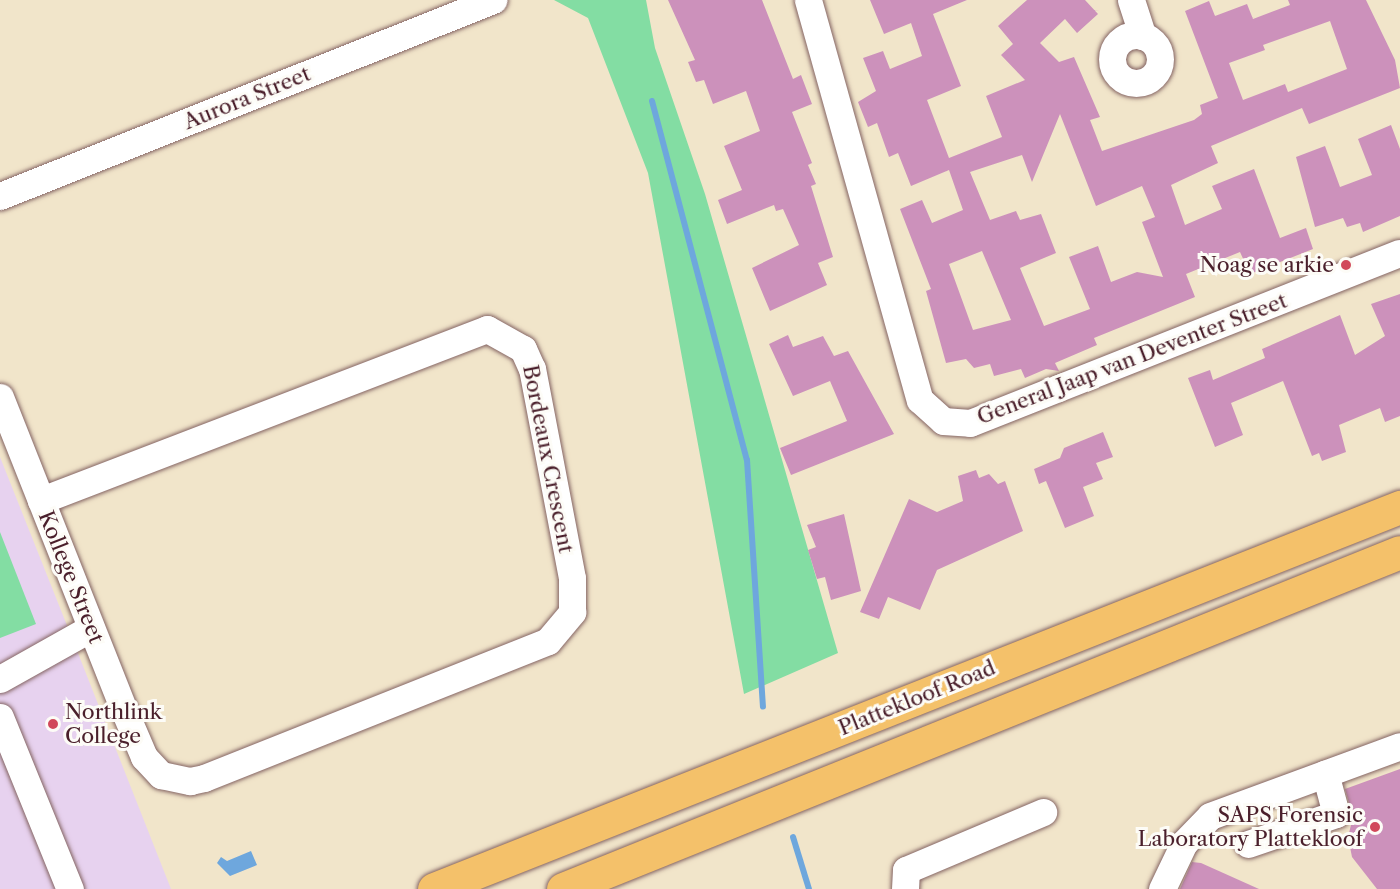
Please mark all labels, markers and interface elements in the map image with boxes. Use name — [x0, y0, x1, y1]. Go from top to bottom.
street label: Aurora Street — [180, 61, 314, 135]
place label: Noag se arkie — [1200, 252, 1334, 278]
marker: Noag se arkie — [1339, 258, 1353, 272]
street label: General Jaap van Deventer Street — [973, 288, 1291, 430]
street label: Bordeaux Crescent — [517, 363, 579, 555]
street label: Kollege Street — [33, 507, 109, 647]
street label: Plattekloof Road — [835, 655, 999, 741]
place label: Northlink College — [65, 699, 162, 749]
marker: Northlink College — [46, 717, 60, 731]
place label: SAPS Forensic Laboratory Plattekloof — [1137, 802, 1363, 852]
marker: SAPS Forensic Laboratory Plattekloof — [1368, 820, 1382, 834]

